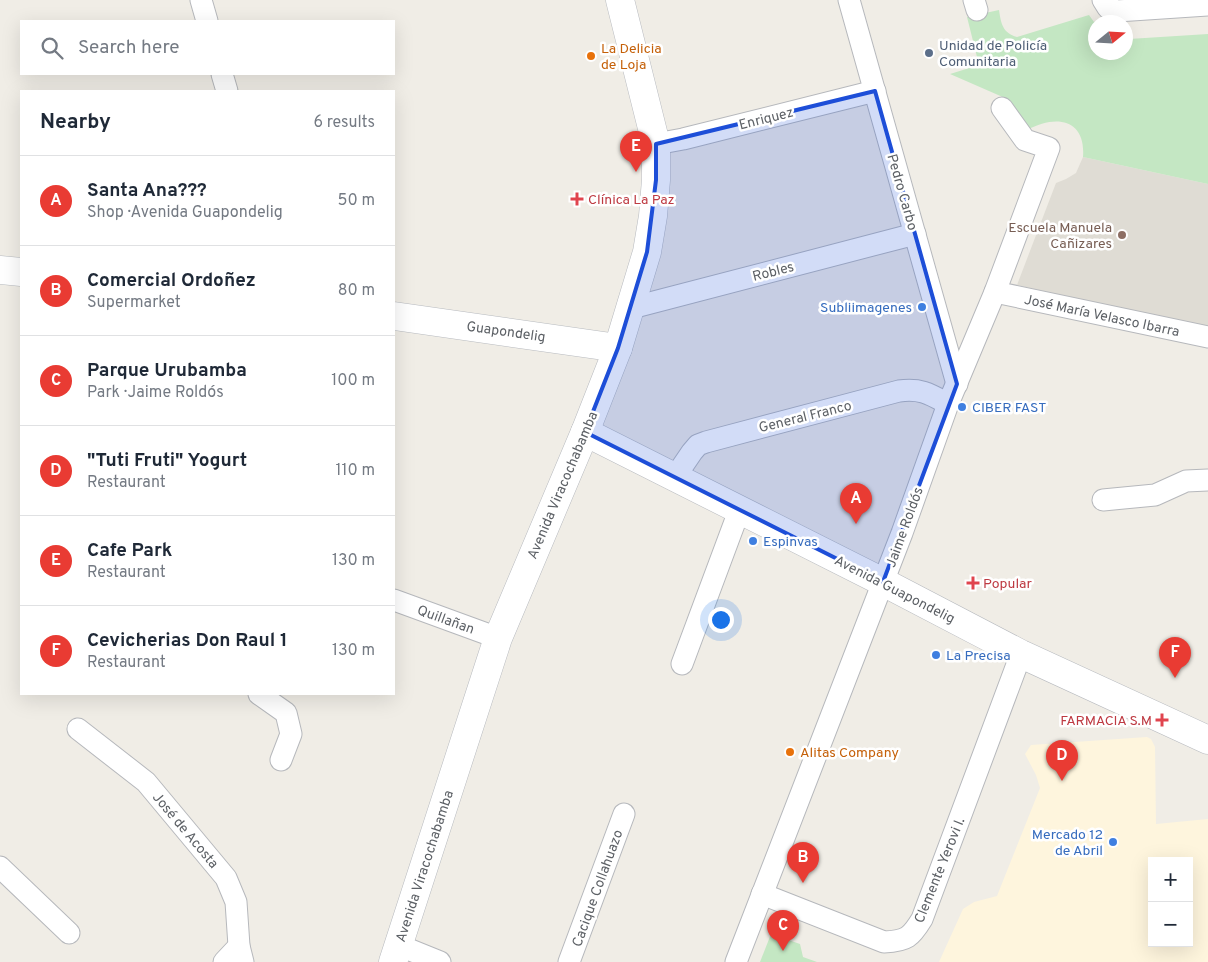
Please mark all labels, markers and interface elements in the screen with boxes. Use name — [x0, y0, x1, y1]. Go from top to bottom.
north arrow — [1088, 15, 1133, 60]
search box — [20, 20, 395, 75]
icon: search — [38, 34, 66, 62]
text: Search here — [78, 36, 180, 60]
place label: Unidad de Policía Comunitaria — [939, 38, 1047, 71]
place label: La Delicia de Loja — [601, 41, 662, 74]
marker: Unidad de Policía Comunitaria — [923, 47, 935, 59]
marker: La Delicia de Loja — [585, 50, 597, 62]
street label: Enriquez — [737, 104, 795, 134]
text: Nearby — [40, 109, 111, 136]
text: 6 results — [313, 113, 375, 133]
pin: E — [620, 131, 652, 172]
street label: Pedro Carbo — [883, 152, 921, 233]
text: Santa Ana??? — [87, 179, 207, 203]
text: A — [50, 191, 62, 211]
text: 50 m — [338, 191, 375, 211]
marker: Clínica La Paz — [570, 192, 584, 206]
place label: Clínica La Paz — [588, 192, 675, 209]
text: Shop · Avenida Guapondelig — [87, 203, 283, 223]
place label: Escuela Manuela Cañizares — [1008, 220, 1112, 253]
marker: Escuela Manuela Cañizares — [1116, 229, 1128, 241]
street label: Robles — [751, 259, 796, 286]
text: Comercial Ordoñez — [87, 269, 256, 293]
text: B — [50, 281, 62, 301]
text: 80 m — [338, 281, 375, 301]
street label: José María Velasco Ibarra — [1022, 292, 1181, 341]
text: Supermarket — [87, 293, 181, 313]
place label: Subliimagenes — [820, 300, 912, 317]
marker: Subliimagenes — [916, 301, 928, 313]
street label: Guapondelig — [465, 319, 546, 346]
text: Parque Urubamba — [87, 359, 247, 383]
text: C — [51, 371, 61, 391]
text: 100 m — [331, 371, 375, 391]
text: Park · Jaime Roldós — [87, 383, 224, 403]
street label: General Franco — [757, 398, 854, 437]
place label: CIBER FAST — [972, 400, 1046, 417]
marker: CIBER FAST — [956, 401, 968, 413]
street label: Avenida Viracochabamba — [525, 409, 602, 562]
text: "Tuti Fruti" Yogurt — [87, 449, 247, 473]
text: D — [50, 461, 62, 481]
text: 110 m — [335, 461, 375, 481]
text: Restaurant — [87, 473, 166, 493]
pin: A — [840, 483, 872, 524]
street label: Jaime Roldós — [883, 485, 928, 570]
place label: Espinvas — [763, 534, 818, 551]
marker: Espinvas — [747, 535, 759, 547]
text: Cafe Park — [87, 539, 172, 563]
text: E — [51, 551, 61, 571]
text: 130 m — [332, 551, 375, 571]
street label: Avenida Guapondelig — [831, 553, 958, 628]
text: Restaurant — [87, 563, 166, 583]
place label: Popular — [983, 576, 1033, 593]
marker: Popular — [967, 577, 979, 589]
street label: Quillañan — [414, 602, 477, 639]
your location — [708, 607, 734, 633]
text: Cevicherias Don Raul 1 — [87, 629, 288, 653]
pin: F — [1159, 637, 1191, 678]
text: F — [51, 641, 61, 661]
text: 130 m — [332, 641, 375, 661]
place label: La Precisa — [946, 648, 1011, 665]
marker: La Precisa — [930, 649, 942, 661]
text: Restaurant — [87, 653, 166, 673]
place label: FARMACIA S.M — [1060, 713, 1152, 730]
marker: FARMACIA S.M — [1156, 714, 1168, 726]
pin: D — [1046, 740, 1078, 781]
place label: Alitas Company — [800, 745, 899, 762]
marker: Alitas Company — [784, 746, 796, 758]
street label: Avenida Viracochabamba — [393, 788, 458, 945]
street label: José de Acosta — [148, 790, 222, 872]
street label: Clemente Yerovi I. — [911, 815, 969, 926]
street label: Cacique Collahuazo — [569, 827, 628, 949]
place label: Mercado 12 de Abril — [1032, 827, 1103, 860]
marker: Mercado 12 de Abril — [1107, 836, 1119, 848]
pin: B — [787, 842, 819, 883]
map controls — [1148, 857, 1193, 947]
button: + — [1148, 857, 1193, 902]
button: − — [1148, 902, 1193, 947]
pin: C — [767, 910, 799, 951]

